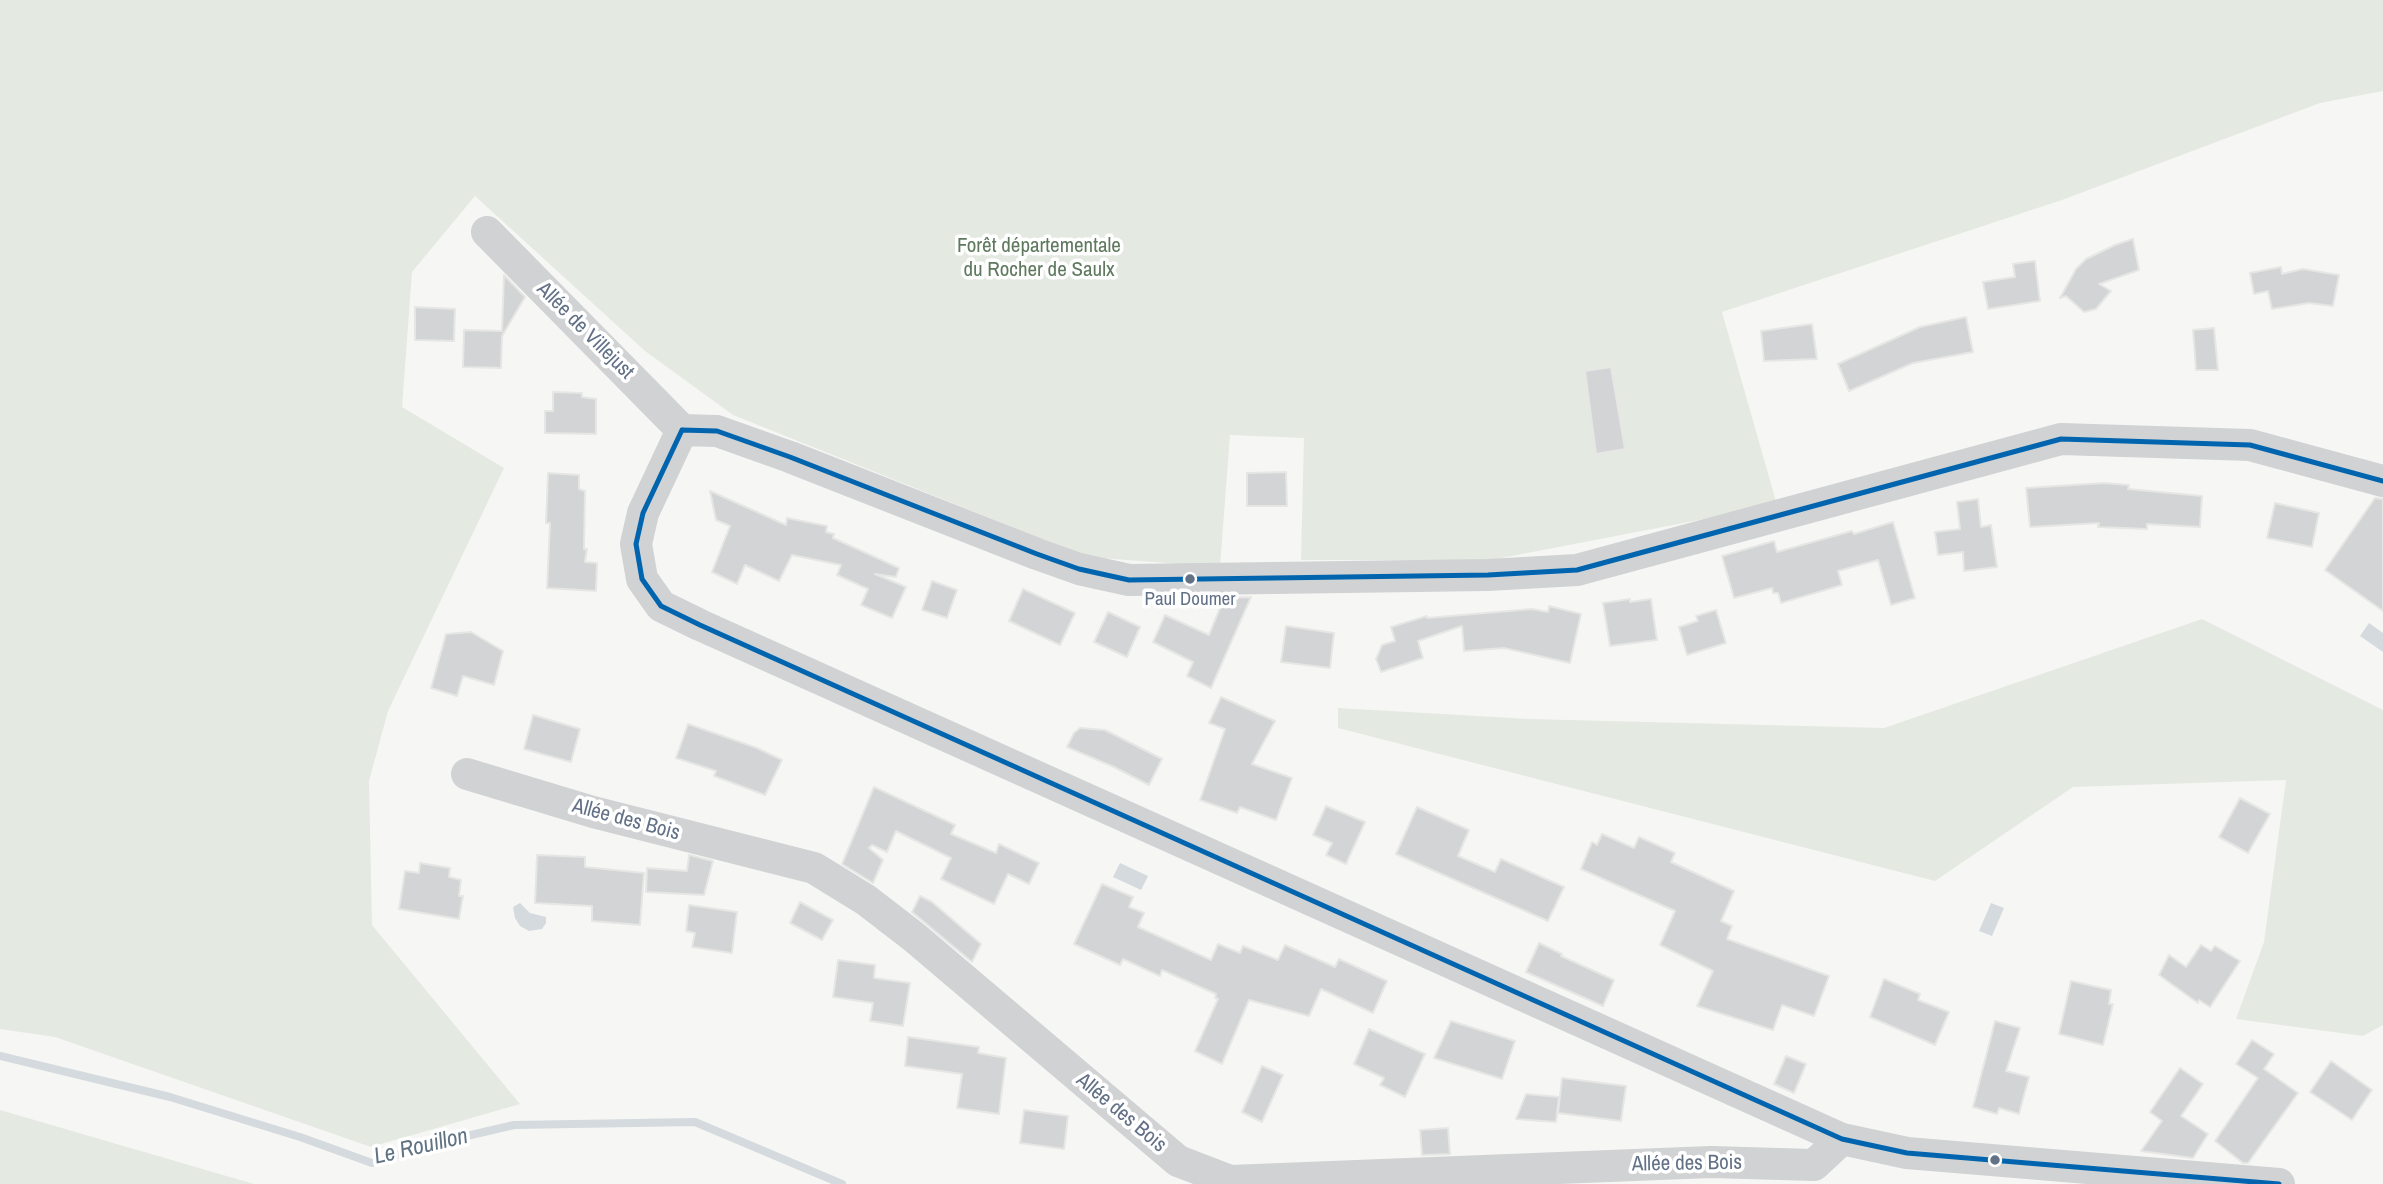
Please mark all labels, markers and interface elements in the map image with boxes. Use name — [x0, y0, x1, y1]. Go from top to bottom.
park label: Forêt départementale du Rocher de Saulx — [957, 233, 1121, 283]
street label: Allée de Villejust — [531, 277, 639, 385]
marker: Paul Doumer — [1183, 572, 1197, 586]
place label: Paul Doumer — [1145, 589, 1235, 611]
street label: Allée des Bois — [570, 794, 682, 846]
street label: Allée des Bois — [1071, 1068, 1171, 1158]
water label: Le Rouillon — [371, 1123, 471, 1171]
street label: Allée des Bois — [1632, 1150, 1742, 1178]
unlabelled marker — [1988, 1153, 2002, 1167]

